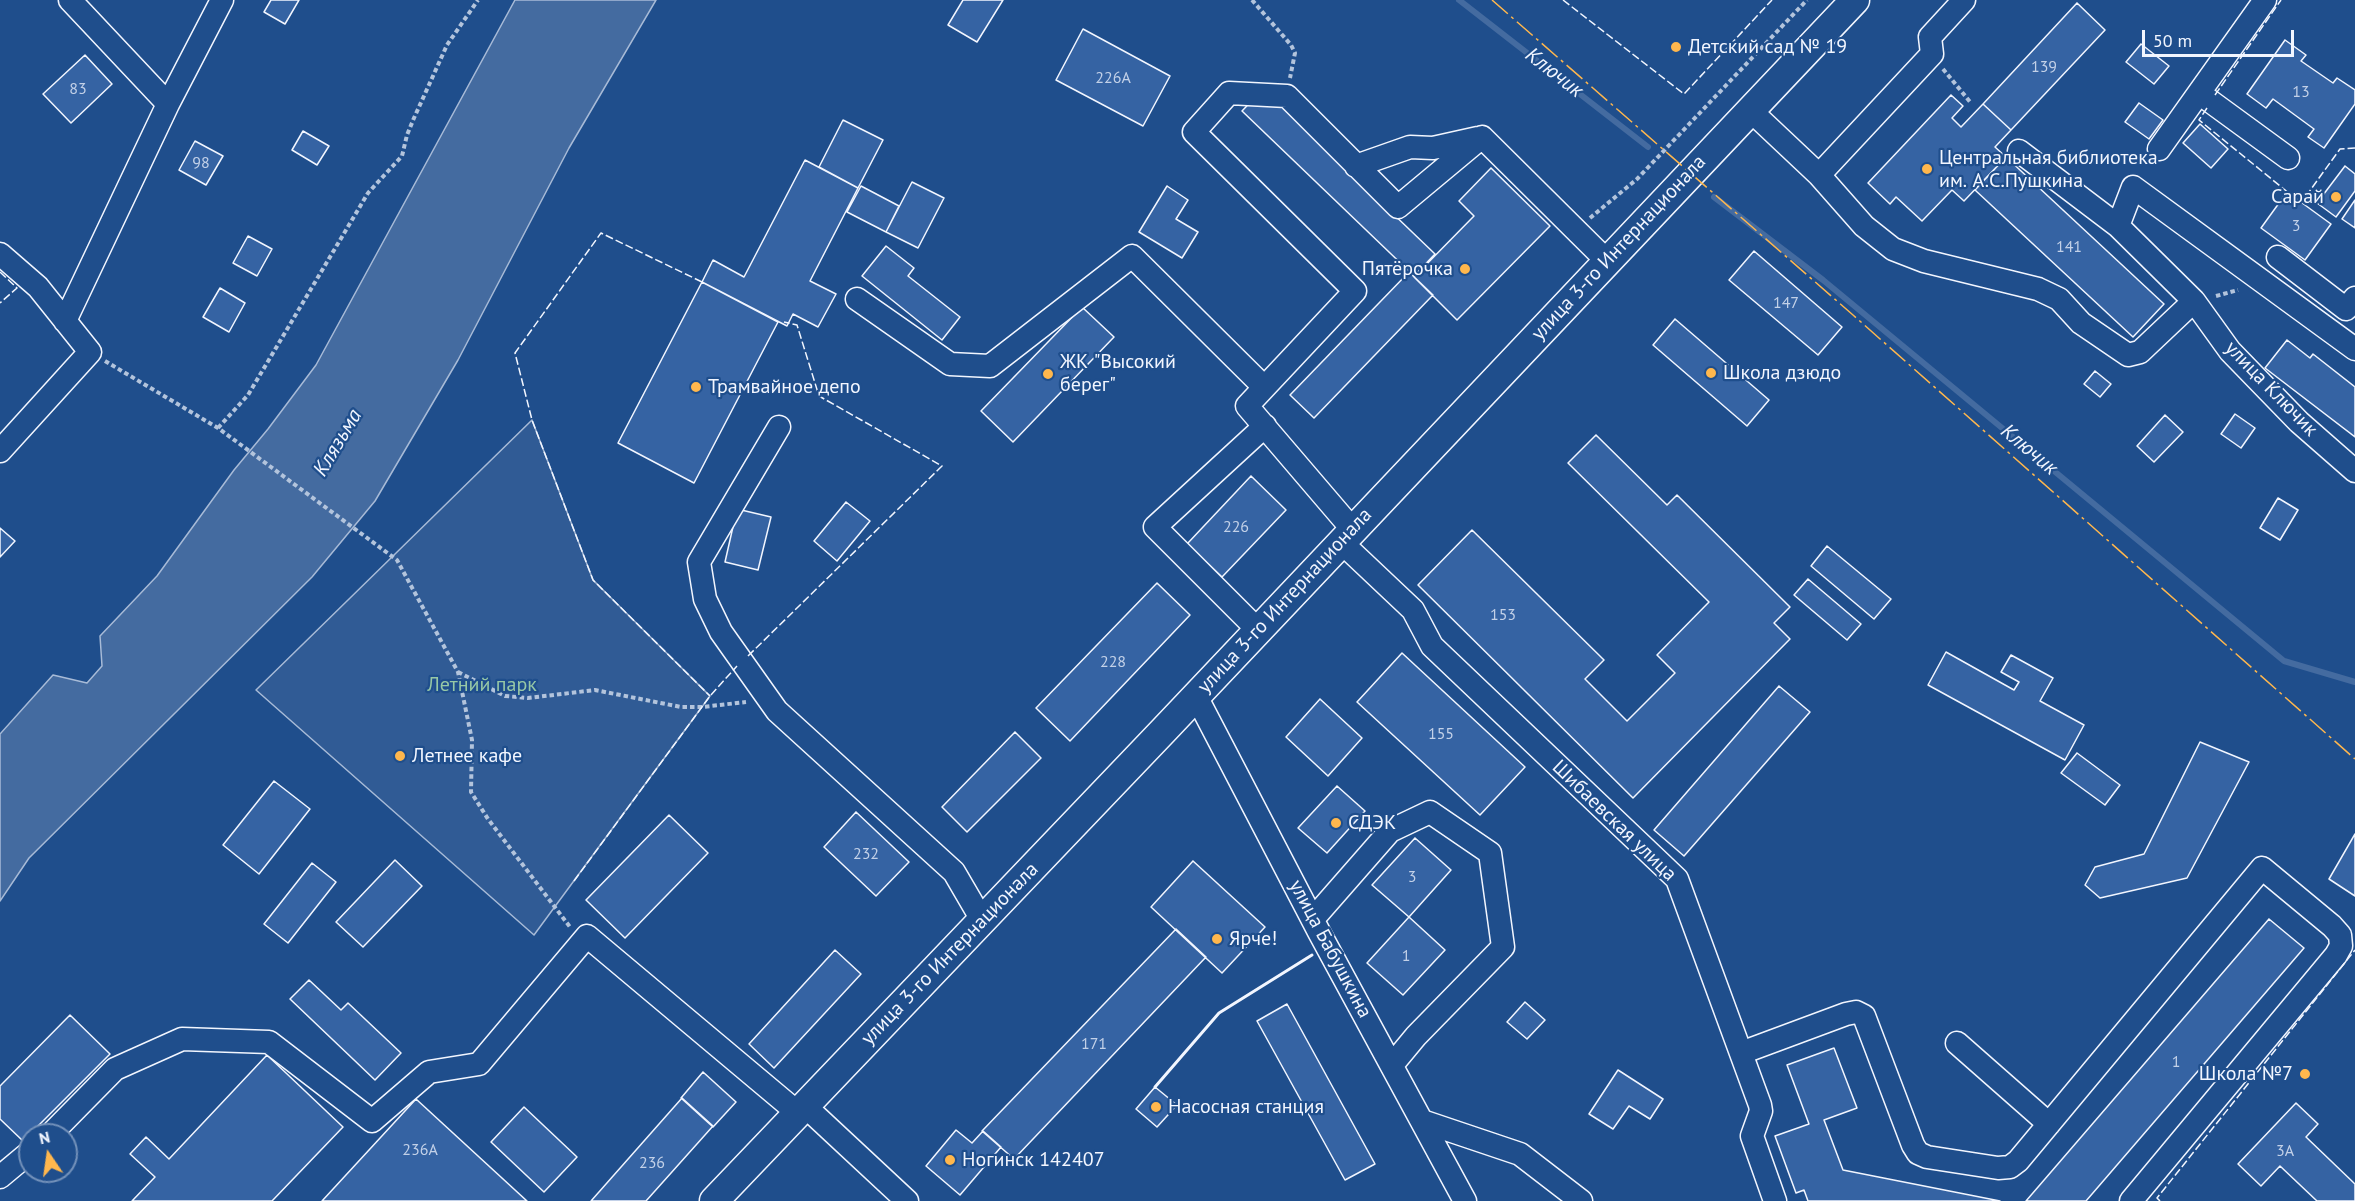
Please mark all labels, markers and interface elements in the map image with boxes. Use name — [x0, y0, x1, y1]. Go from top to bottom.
scale bar — [2145, 18, 2296, 56]
text: 50 m — [2153, 29, 2192, 52]
place label: Детский сад № 19 — [1688, 35, 1847, 59]
marker: Детский сад № 19 — [1669, 40, 1683, 54]
water label: Ключик — [1520, 43, 1588, 103]
house number: 139 — [2031, 57, 2057, 77]
house number: 226А — [1095, 68, 1131, 88]
house number: 83 — [69, 79, 87, 99]
house number: 13 — [2292, 82, 2310, 102]
place label: Центральная библиотека им. А.С.Пушкина — [1939, 146, 2158, 193]
street label: улица 3-го Интернационала — [1527, 150, 1711, 346]
house number: 98 — [192, 153, 210, 173]
marker: Центральная библиотека им. А.С.Пушкина — [1920, 162, 1934, 176]
place label: Сарай — [2271, 185, 2324, 209]
marker: Сарай — [2329, 190, 2343, 204]
house number: 3 — [2292, 216, 2300, 236]
house number: 141 — [2056, 237, 2082, 257]
place label: Пятёрочка — [1362, 257, 1453, 281]
marker: Пятёрочка — [1458, 262, 1472, 276]
house number: 147 — [1773, 293, 1799, 313]
street label: улица Ключик — [2220, 336, 2322, 442]
place label: ЖК "Высокий берег" — [1060, 350, 1176, 397]
place label: Школа дзюдо — [1723, 361, 1841, 385]
marker: Школа дзюдо — [1704, 366, 1718, 380]
marker: ЖК "Высокий берег" — [1041, 367, 1055, 381]
place label: Трамвайное депо — [708, 375, 861, 399]
marker: Трамвайное депо — [689, 380, 703, 394]
water label: Клязьма — [308, 405, 368, 481]
water label: Ключик — [1995, 419, 2063, 481]
street label: улица 3-го Интернационала — [1193, 503, 1377, 699]
house number: 226 — [1223, 517, 1249, 537]
house number: 153 — [1490, 605, 1516, 625]
house number: 228 — [1100, 652, 1126, 672]
park label: Летний парк — [427, 673, 537, 697]
house number: 155 — [1428, 724, 1454, 744]
place label: Летнее кафе — [412, 744, 522, 768]
marker: Летнее кафе — [393, 749, 407, 763]
street label: Шибаевская улица — [1547, 756, 1681, 886]
place label: СДЭК — [1348, 811, 1396, 835]
marker: СДЭК — [1329, 816, 1343, 830]
house number: 232 — [853, 844, 879, 864]
street label: улица 3-го Интернационала — [856, 858, 1044, 1050]
house number: 3 — [1408, 867, 1416, 887]
street label: улица Бабушкина — [1284, 876, 1376, 1022]
place label: Ярче! — [1229, 927, 1277, 951]
marker: Ярче! — [1210, 932, 1224, 946]
house number: 1 — [1402, 946, 1410, 966]
house number: 171 — [1081, 1034, 1107, 1054]
house number: 1 — [2172, 1052, 2180, 1072]
place label: Школа №7 — [2199, 1062, 2293, 1086]
marker: Школа №7 — [2298, 1067, 2312, 1081]
place label: Насосная станция — [1168, 1095, 1324, 1119]
marker: Насосная станция — [1149, 1100, 1163, 1114]
north arrow — [18, 1123, 78, 1183]
text: N — [37, 1126, 52, 1148]
house number: 236А — [402, 1140, 438, 1160]
house number: 3А — [2276, 1141, 2294, 1161]
place label: Ногинск 142407 — [962, 1148, 1105, 1172]
house number: 236 — [639, 1153, 665, 1173]
marker: Ногинск 142407 — [943, 1153, 957, 1167]

